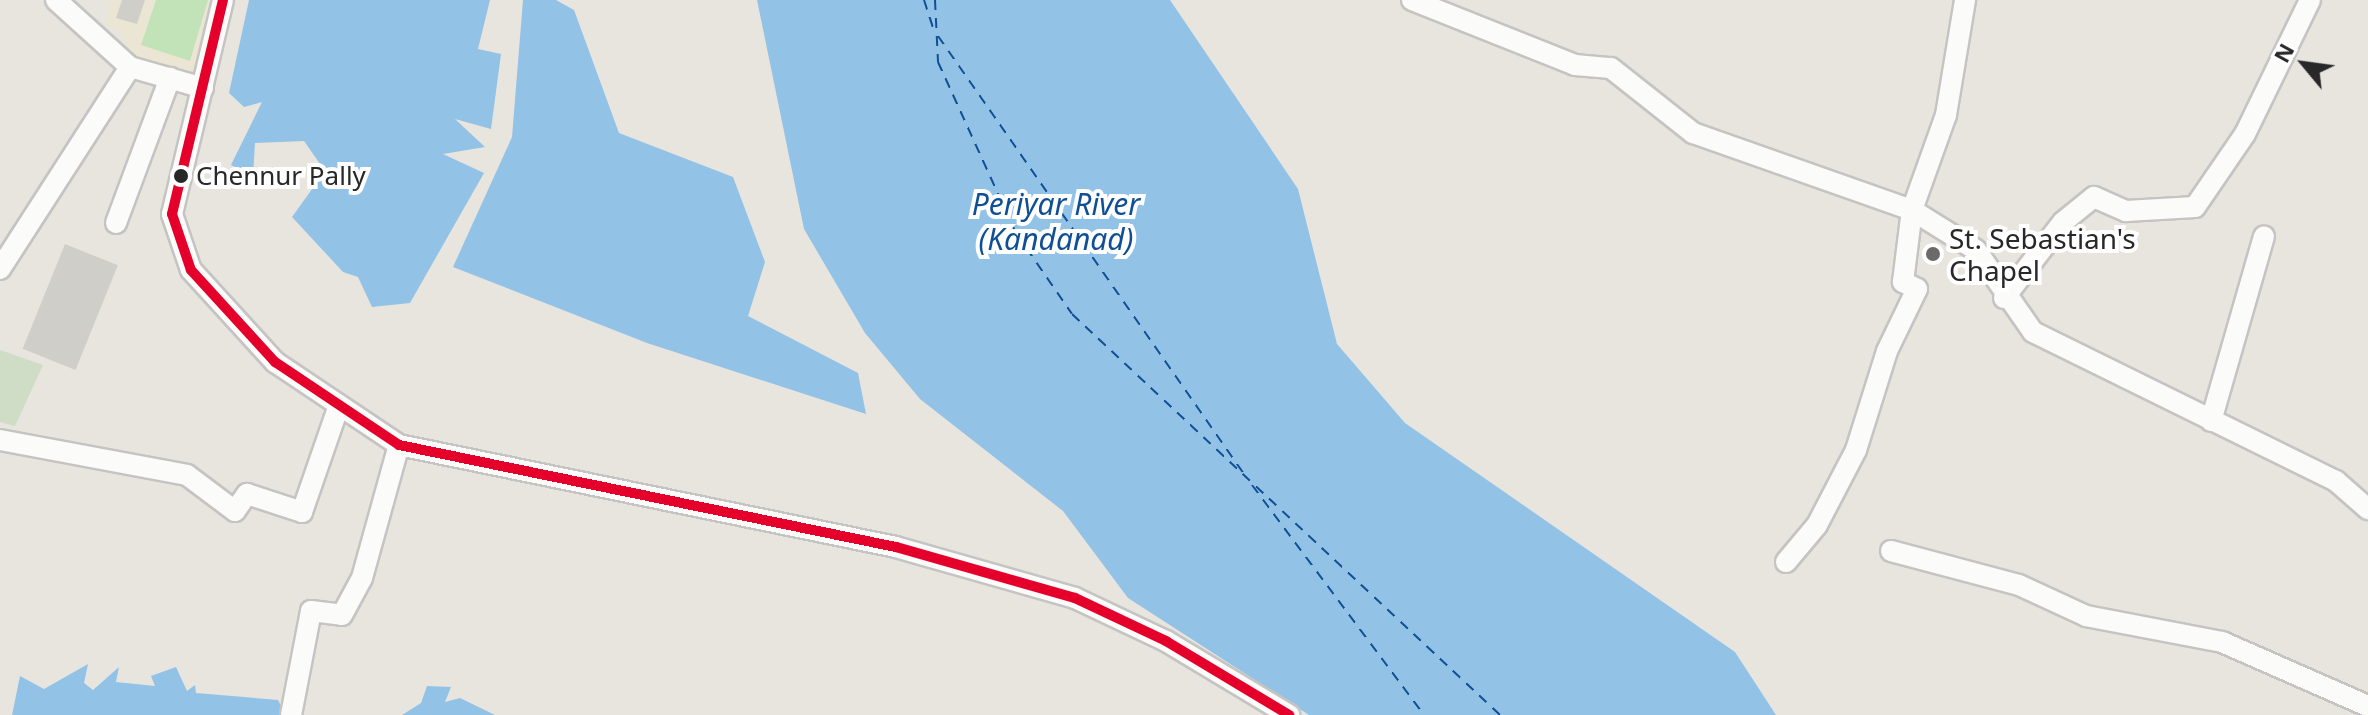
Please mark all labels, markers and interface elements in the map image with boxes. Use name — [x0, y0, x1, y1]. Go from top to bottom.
north arrow — [2264, 24, 2344, 104]
text: N — [2266, 37, 2300, 67]
place label: Chennur Pally — [196, 160, 366, 192]
marker: Chennur Pally — [173, 168, 189, 184]
water label: Periyar River (Kandanad) — [972, 186, 1140, 256]
place label: St. Sebastian's Chapel — [1949, 221, 2136, 287]
marker: St. Sebastian's Chapel — [1924, 245, 1942, 263]

